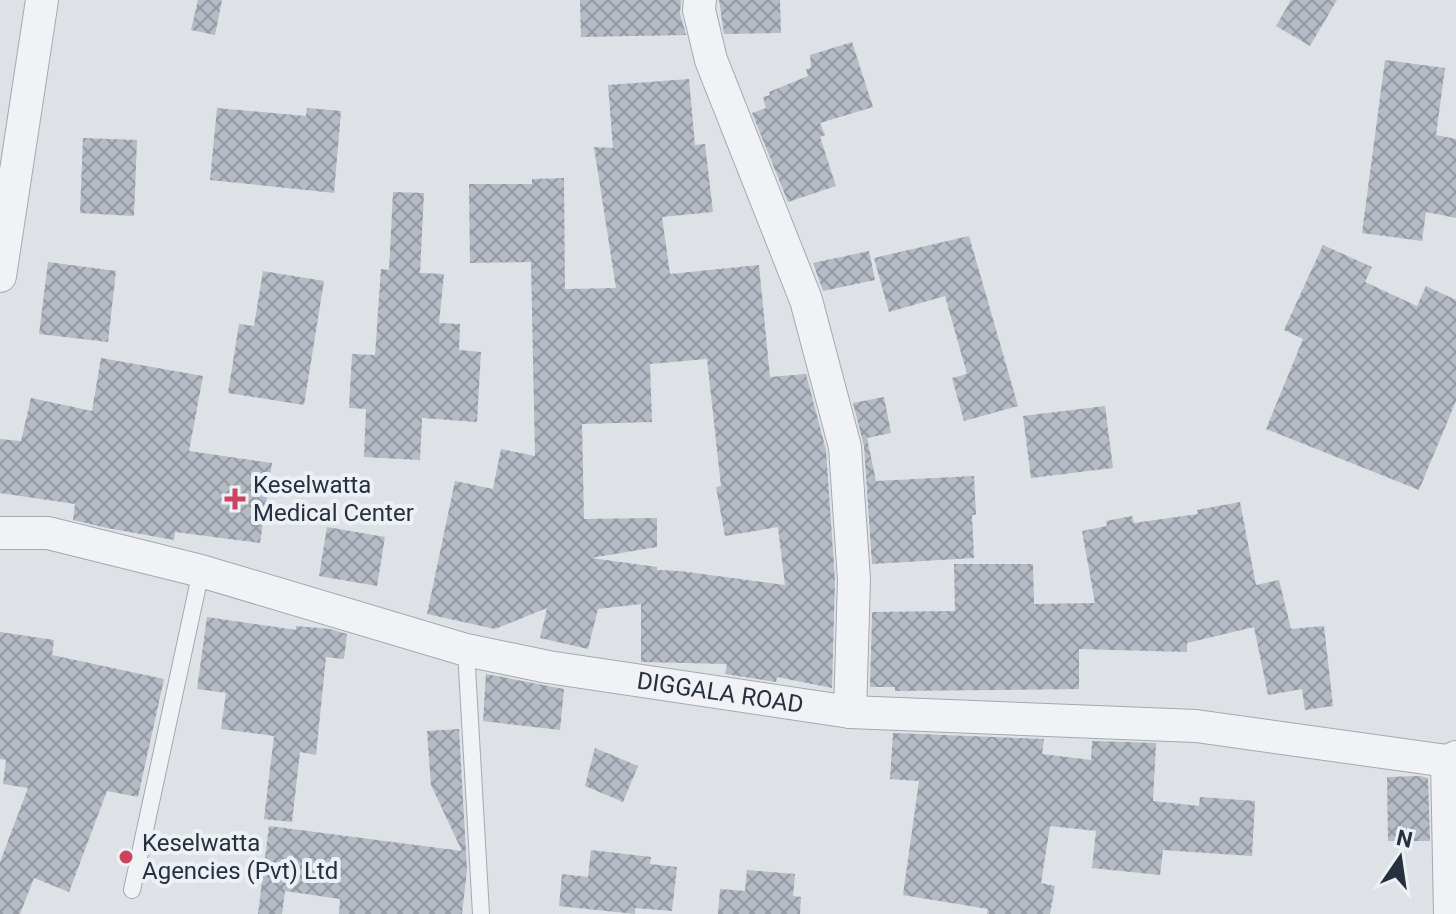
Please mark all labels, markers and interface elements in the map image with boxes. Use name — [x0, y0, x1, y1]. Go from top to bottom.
place label: Keselwatta Medical Center — [253, 471, 414, 527]
marker: Keselwatta Medical Center — [224, 488, 246, 510]
street label: DIGGALA ROAD — [635, 666, 805, 719]
north arrow — [1360, 818, 1440, 898]
text: N — [1394, 825, 1415, 853]
place label: Keselwatta Agencies (Pvt) Ltd — [142, 829, 338, 885]
marker: Keselwatta Agencies (Pvt) Ltd — [117, 848, 135, 866]

